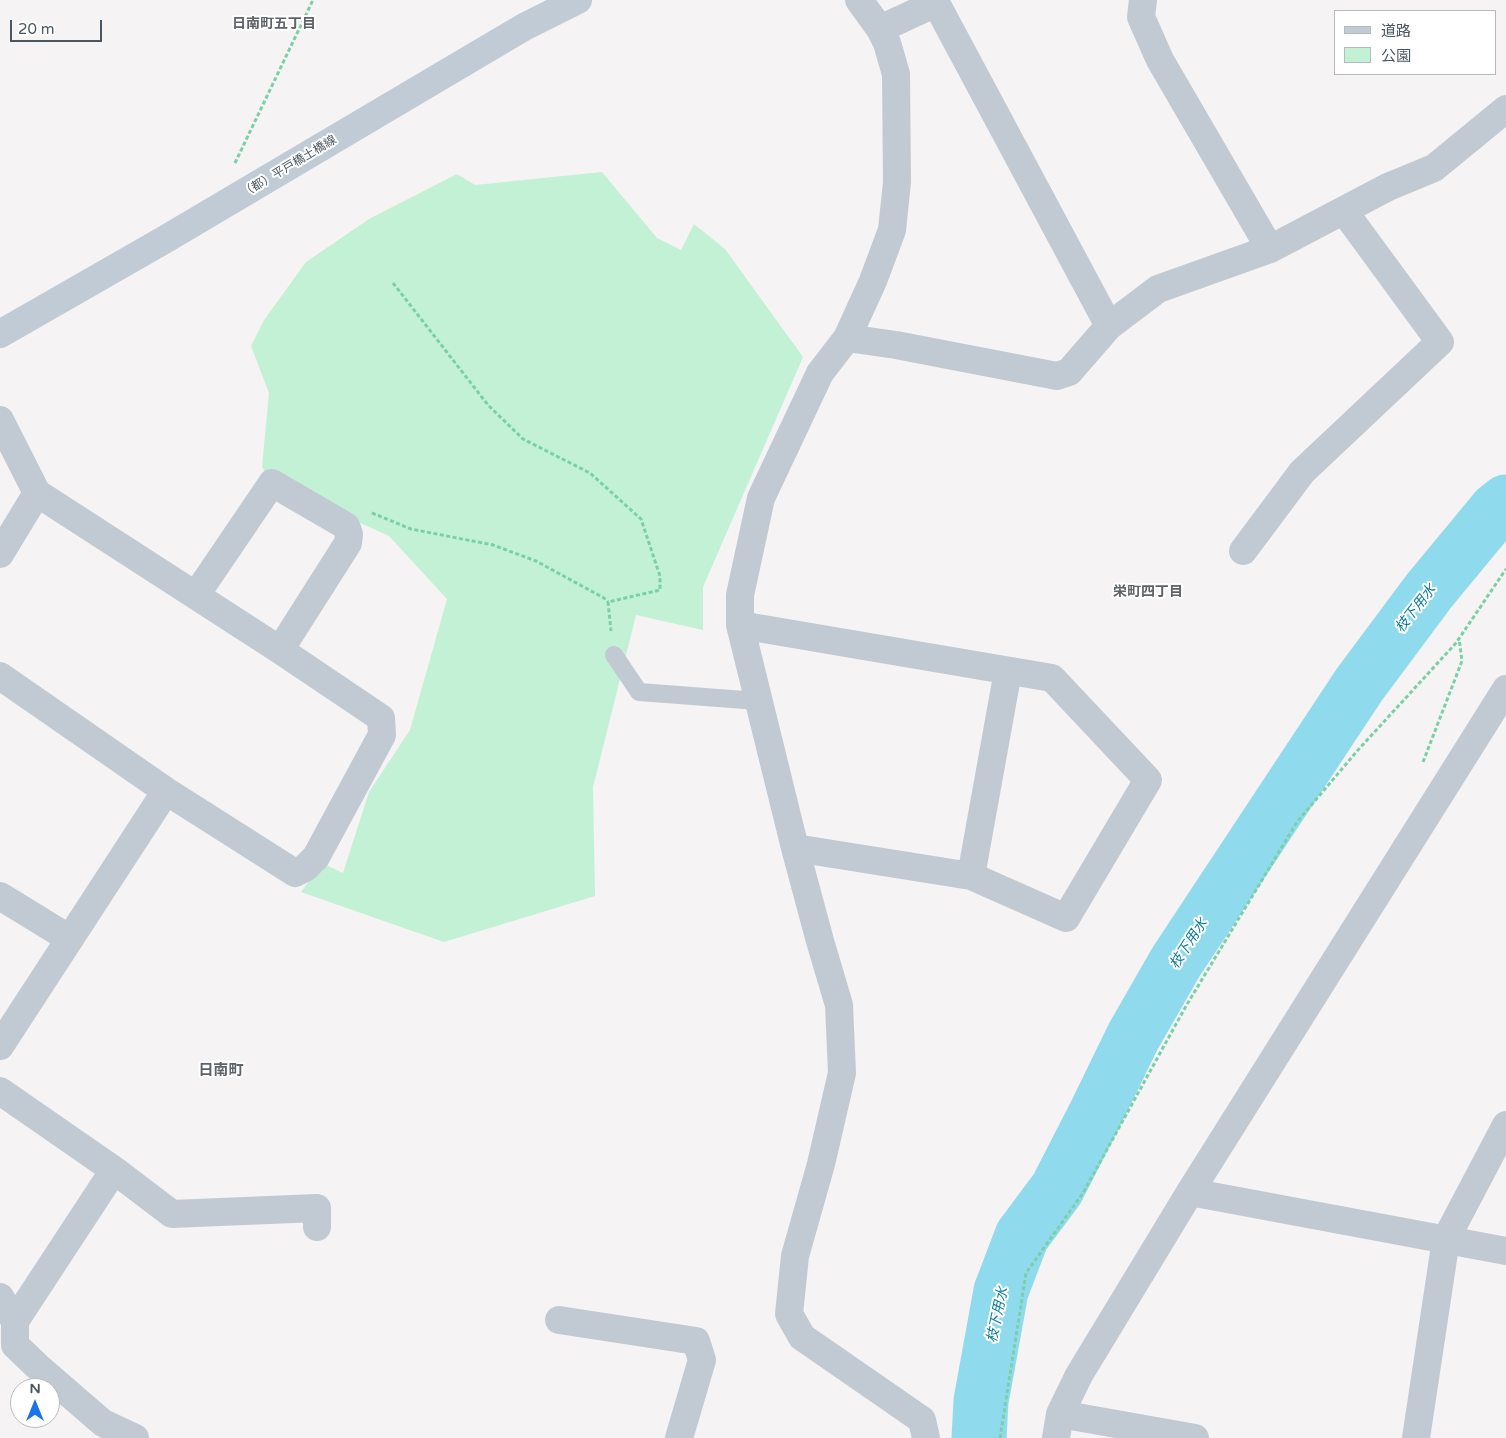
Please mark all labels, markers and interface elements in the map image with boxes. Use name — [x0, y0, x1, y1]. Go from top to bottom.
scale bar — [12, 10, 105, 42]
legend — [1334, 10, 1496, 75]
district label: 日南町五丁目 — [232, 16, 316, 32]
text: 20 m — [18, 20, 55, 38]
text: 道路 — [1381, 22, 1411, 40]
text: 公園 — [1381, 47, 1411, 65]
street label: （都）平戸橋土橋線 — [239, 133, 339, 201]
water label: 枝下用水 — [1392, 582, 1440, 636]
district label: 栄町四丁目 — [1113, 584, 1183, 600]
water label: 枝下用水 — [1167, 916, 1211, 972]
district label: 日南町 — [199, 1062, 243, 1080]
water label: 枝下用水 — [984, 1286, 1012, 1344]
north arrow — [10, 1378, 60, 1428]
text: N — [29, 1380, 41, 1397]

